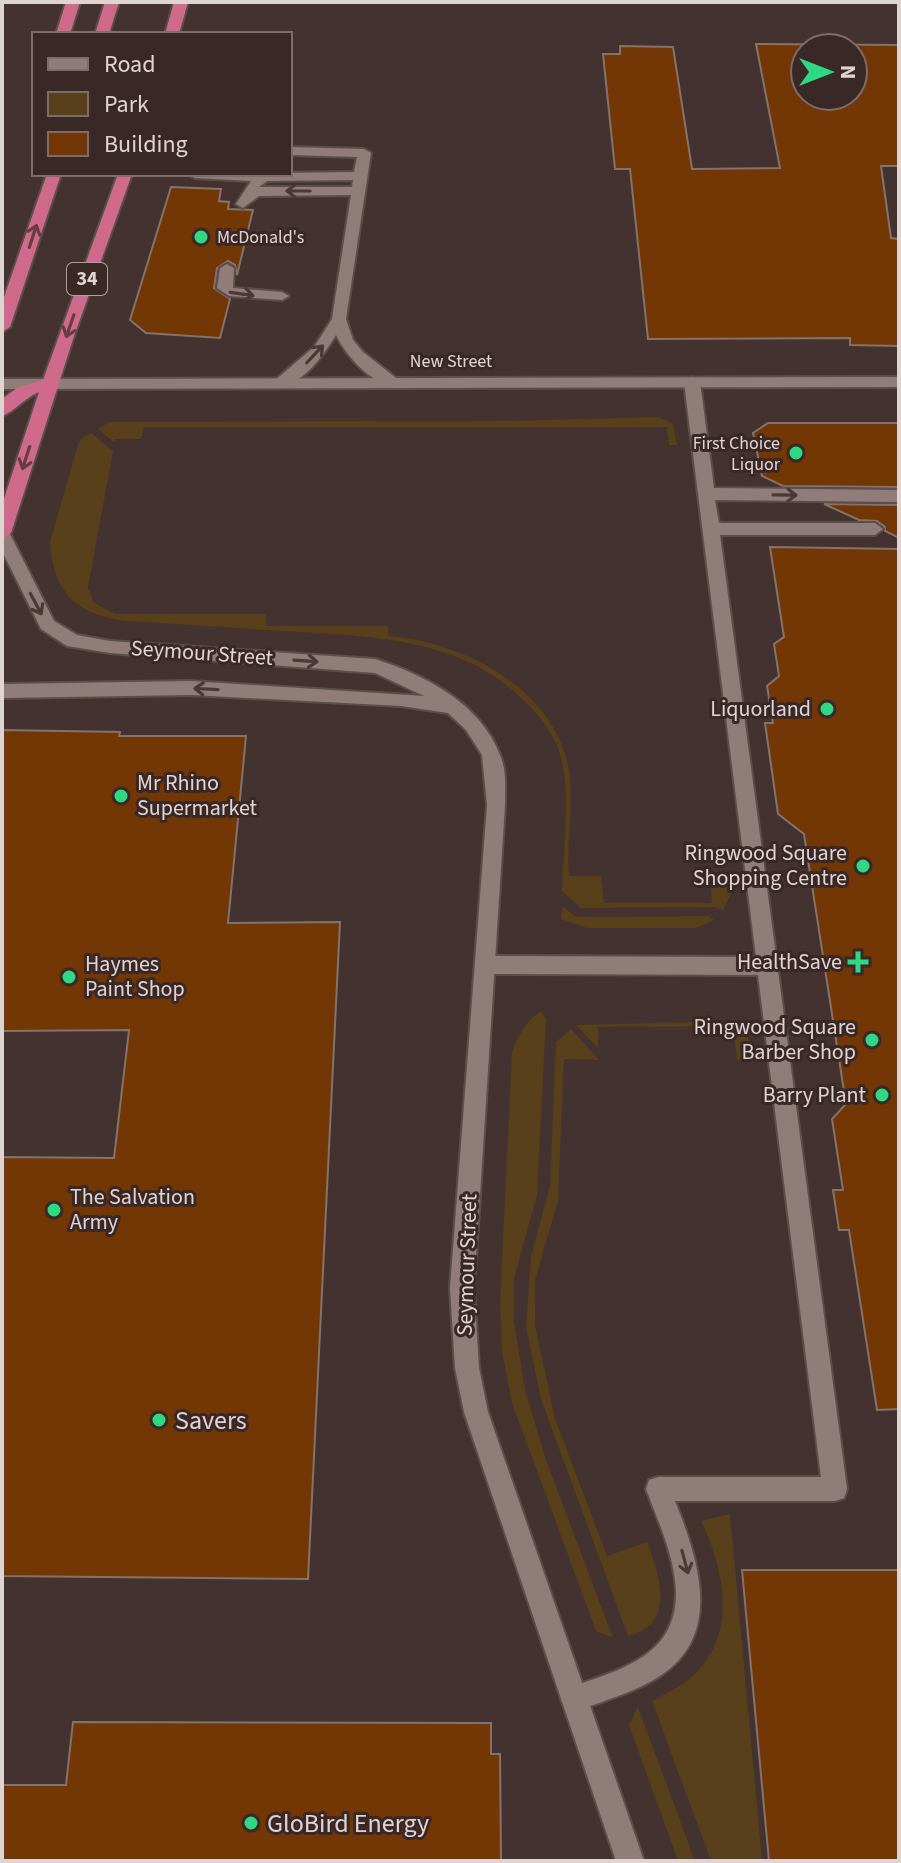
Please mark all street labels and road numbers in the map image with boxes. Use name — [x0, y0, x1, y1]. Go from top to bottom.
road number: 34 — [67, 263, 107, 295]
street label: New Street — [410, 349, 492, 374]
street label: Seymour Street — [130, 632, 275, 674]
street label: Seymour Street — [449, 1193, 485, 1337]

